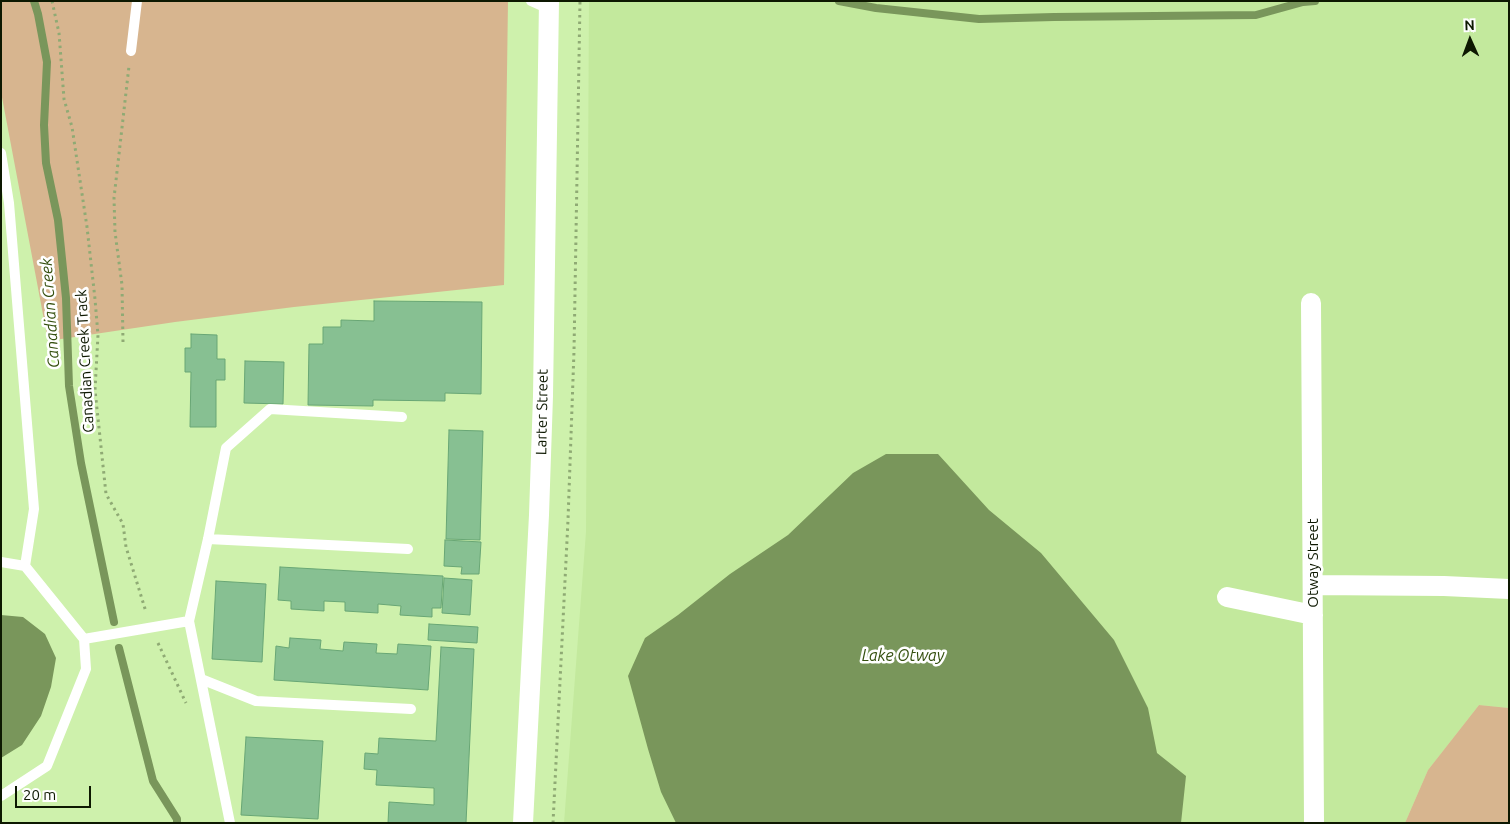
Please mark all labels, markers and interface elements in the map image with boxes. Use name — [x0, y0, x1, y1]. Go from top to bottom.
north arrow — [1445, 15, 1495, 65]
text: N — [1464, 17, 1475, 33]
water label: Canadian Creek — [37, 257, 63, 369]
street label: Canadian Creek Track — [72, 289, 98, 433]
street label: Larter Street — [532, 369, 552, 455]
street label: Otway Street — [1304, 518, 1322, 608]
water label: Lake Otway — [862, 646, 944, 666]
scale bar — [18, 776, 94, 808]
text: 20 m — [23, 786, 56, 803]

